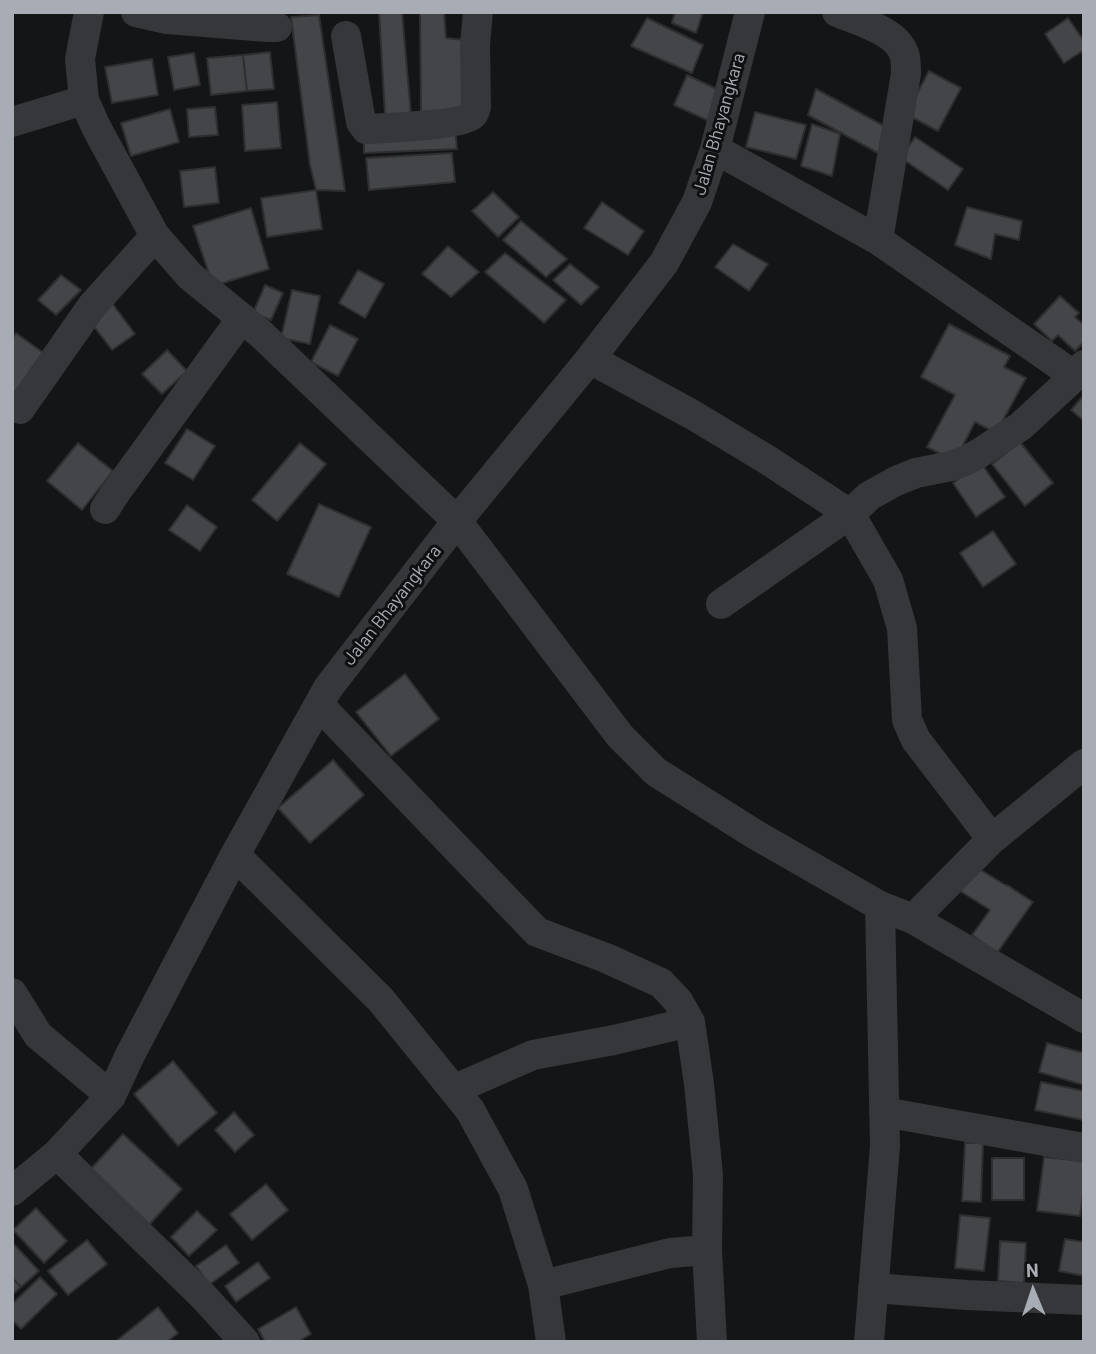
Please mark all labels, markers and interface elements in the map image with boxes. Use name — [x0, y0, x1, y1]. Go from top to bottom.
street label: Jalan Bhayangkara — [688, 51, 750, 197]
street label: Jalan Bhayangkara — [338, 541, 446, 669]
north arrow — [998, 1256, 1068, 1326]
text: N — [1026, 1258, 1039, 1281]

